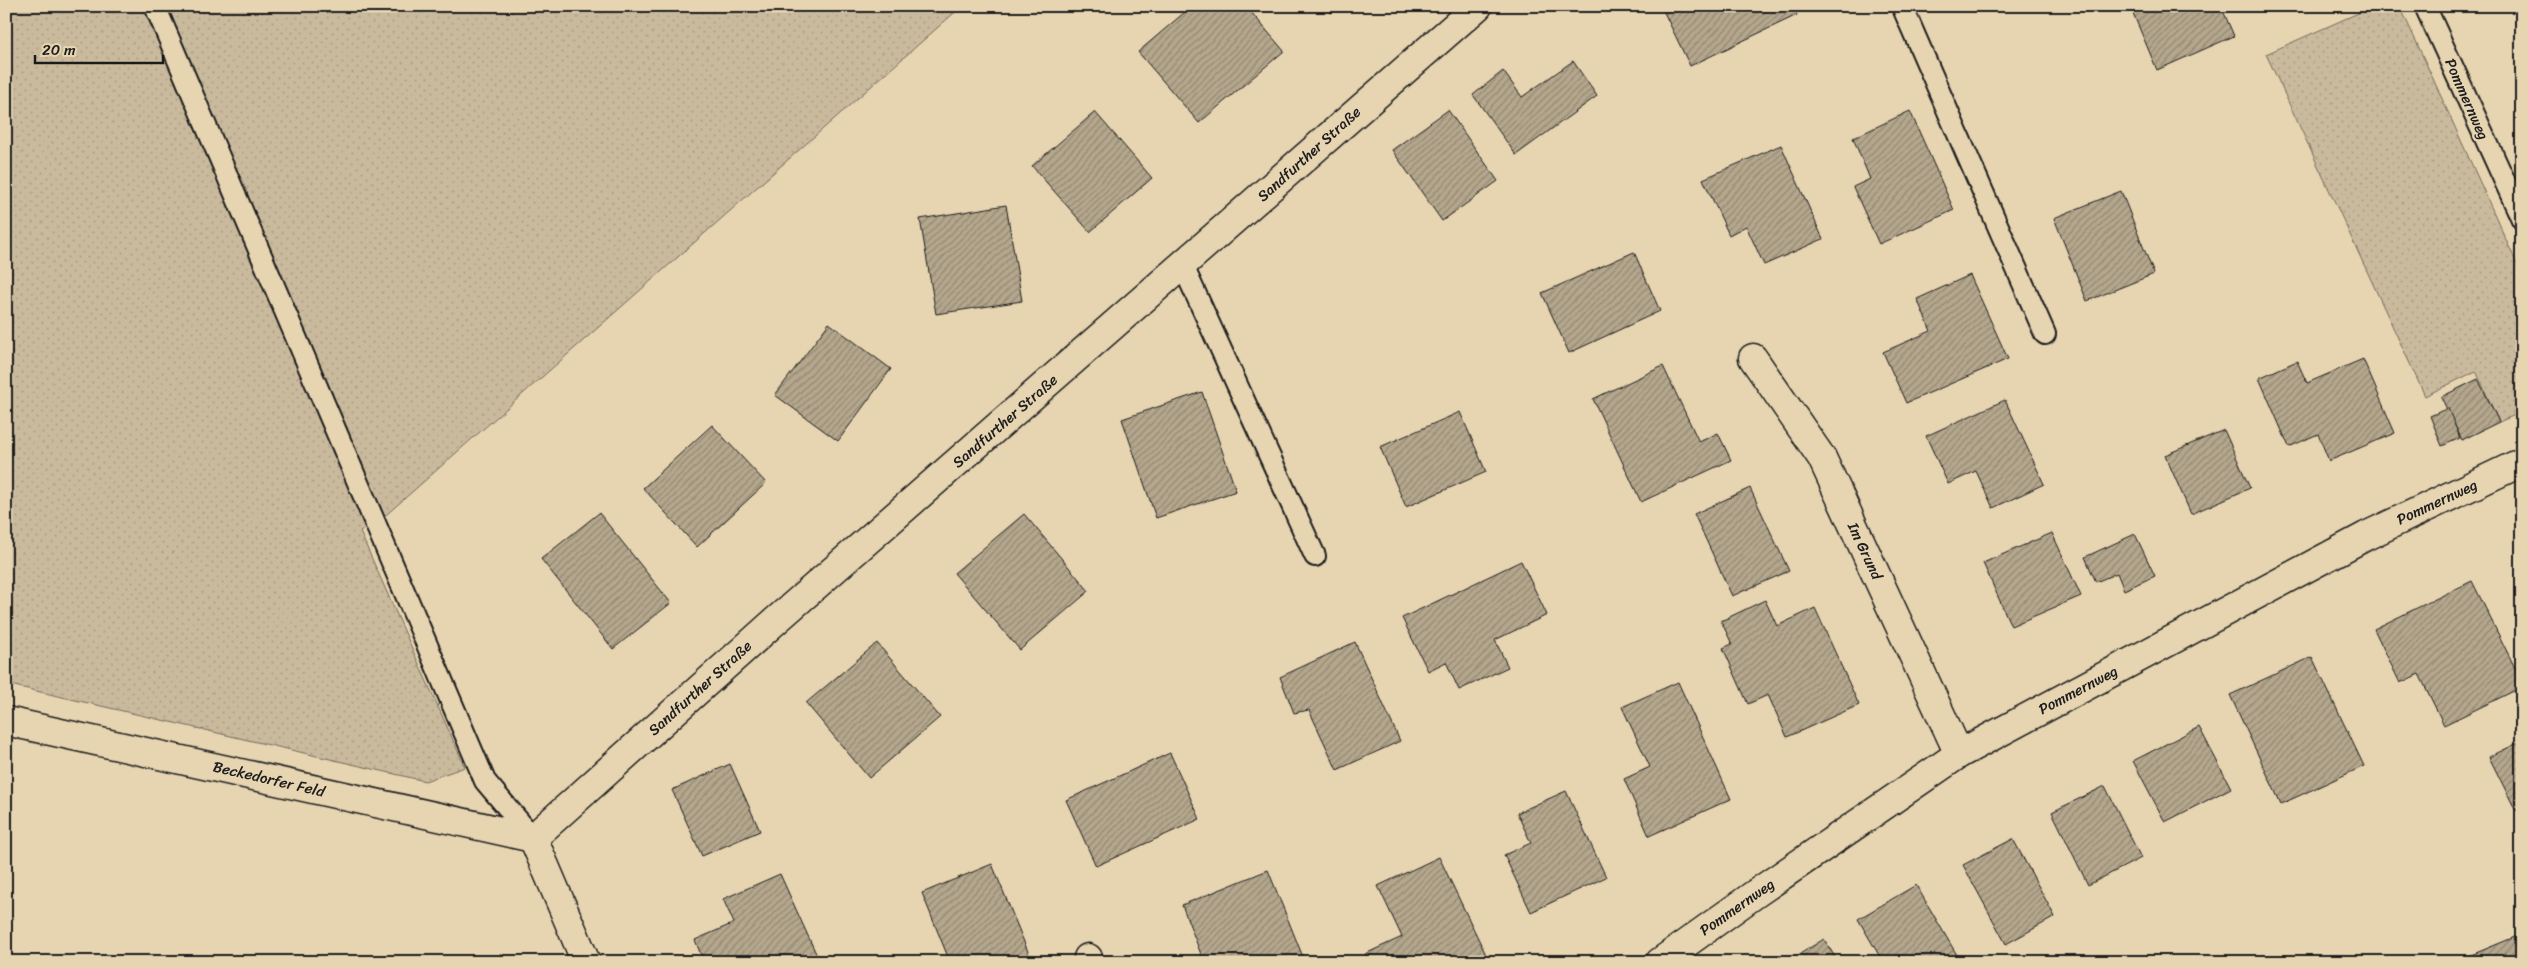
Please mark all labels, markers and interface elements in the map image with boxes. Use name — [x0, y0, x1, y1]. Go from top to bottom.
scale bar — [35, 32, 162, 64]
text: 20 m — [42, 37, 76, 63]
street label: Pommernweg — [2437, 54, 2497, 144]
street label: Sandfurther Straße — [1251, 100, 1367, 208]
street label: Sandfurther Straße — [946, 367, 1064, 474]
street label: Pommernweg — [2392, 472, 2482, 532]
street label: Im Grund — [1840, 517, 1890, 585]
street label: Sandfurther Straße — [642, 634, 758, 742]
street label: Pommernweg — [2034, 658, 2122, 722]
street label: Beckedorfer Feld — [210, 753, 329, 805]
street label: Pommernweg — [1694, 871, 1780, 943]

